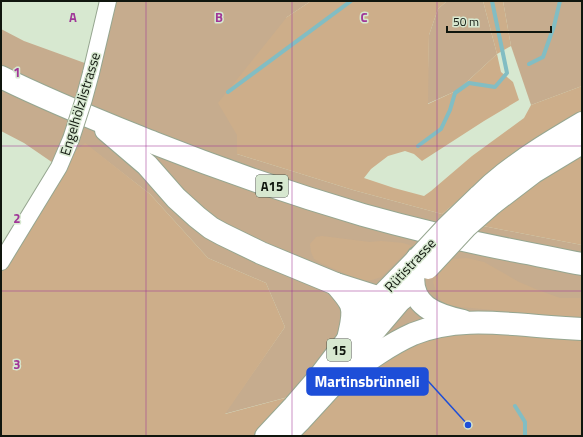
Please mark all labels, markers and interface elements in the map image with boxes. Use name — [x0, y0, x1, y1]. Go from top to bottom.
text: A — [69, 7, 77, 27]
text: B — [215, 7, 223, 27]
text: C — [360, 7, 368, 27]
scale bar — [447, 8, 551, 34]
text: 50 m — [453, 12, 479, 31]
street label: Engelhölzlistrasse — [54, 50, 105, 158]
text: 1 — [13, 62, 21, 82]
road number: A15 — [256, 175, 288, 197]
text: 2 — [13, 208, 21, 228]
street label: Rütistrasse — [379, 233, 440, 296]
road number: 15 — [327, 339, 351, 361]
text: 3 — [13, 354, 21, 374]
callout: Martinsbrünneli — [307, 368, 428, 395]
text: Martinsbrünneli — [314, 370, 420, 393]

